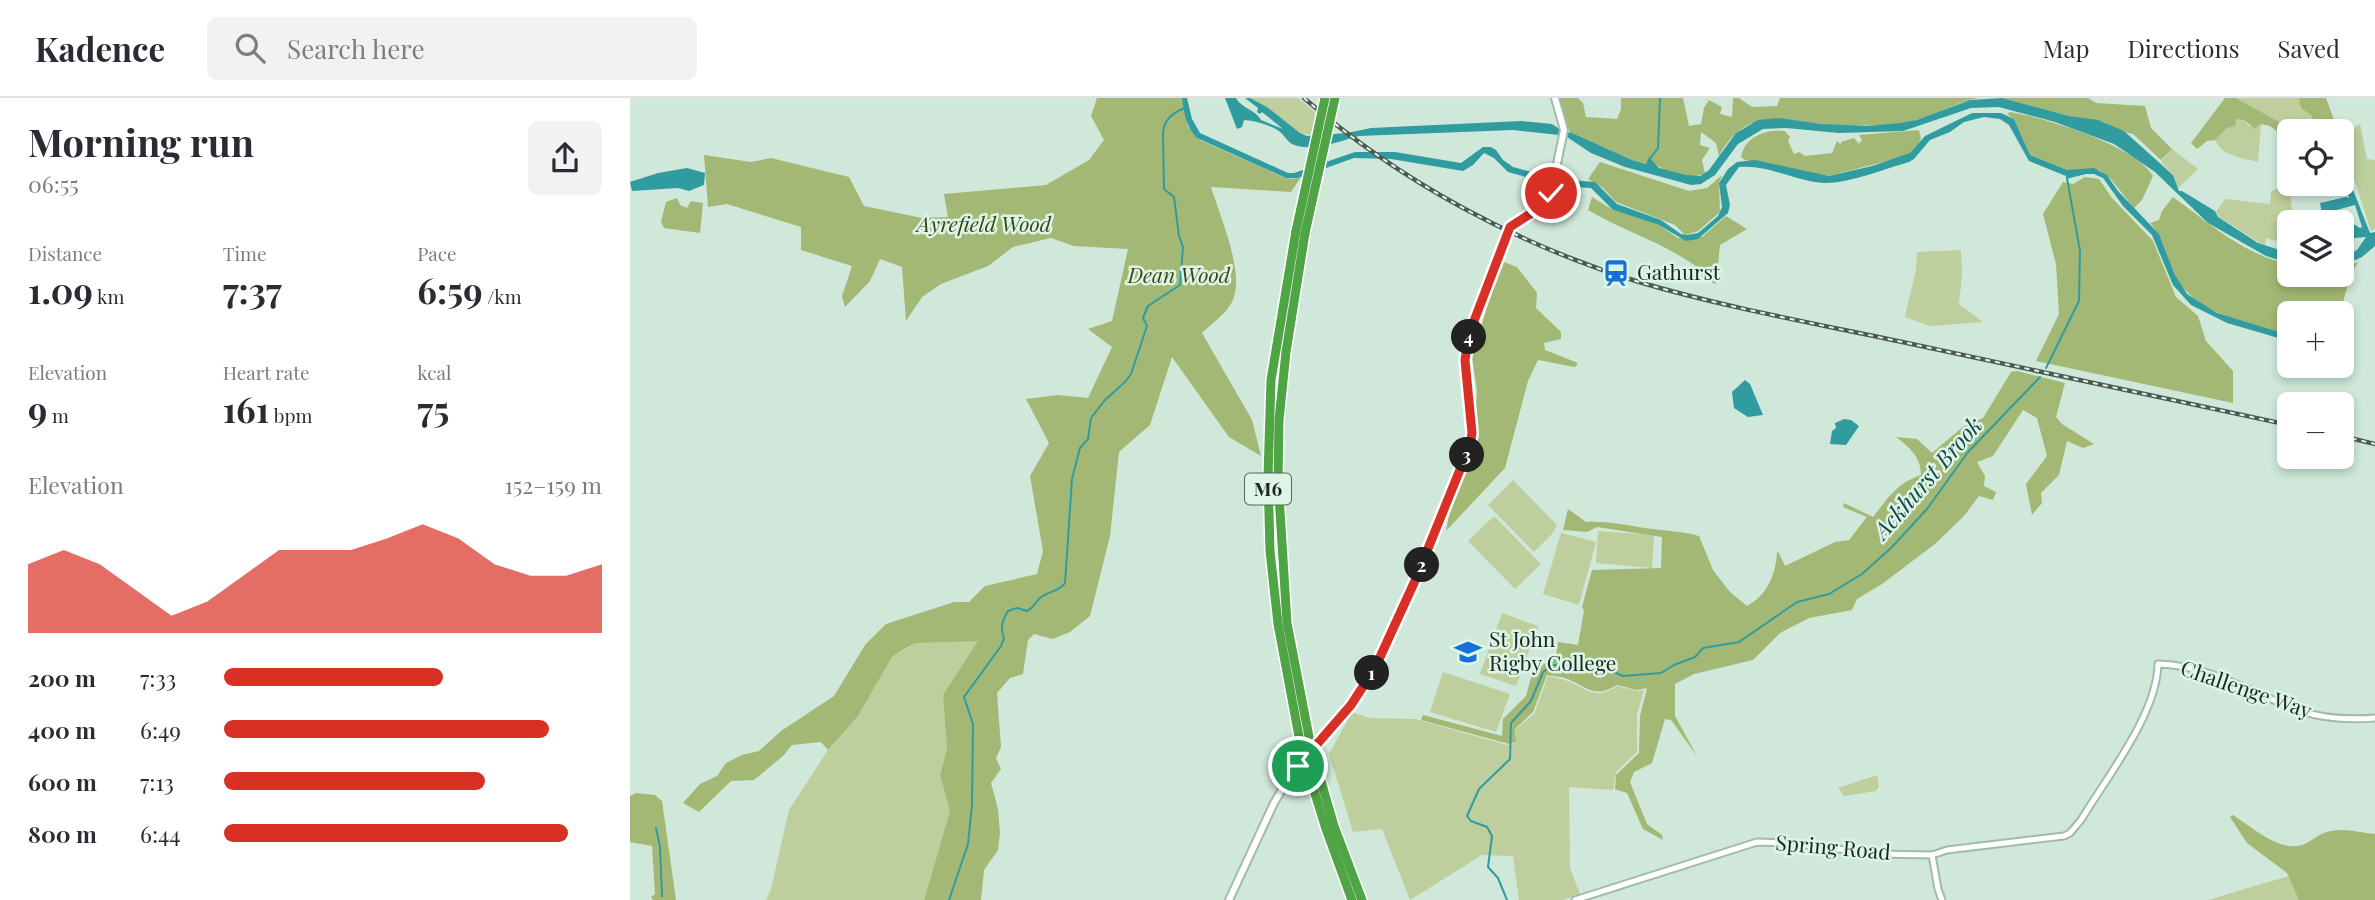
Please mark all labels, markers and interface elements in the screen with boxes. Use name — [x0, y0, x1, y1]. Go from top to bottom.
search box — [207, 17, 697, 80]
text: Kadence — [35, 26, 165, 70]
icon: search — [231, 29, 269, 67]
text: Search here — [287, 31, 425, 66]
text: Map — [2043, 32, 2089, 64]
text: Directions — [2127, 32, 2240, 64]
text: Saved — [2278, 32, 2340, 64]
text: Morning run — [28, 116, 254, 167]
map controls — [2277, 119, 2354, 469]
button: locate — [2277, 119, 2354, 196]
button: share — [528, 121, 602, 195]
pin — [1521, 163, 1581, 223]
text: 06:55 — [28, 168, 79, 199]
icon: check — [1532, 174, 1570, 212]
park label: Ayrefield Wood — [915, 209, 1052, 237]
button: layers — [2277, 210, 2354, 287]
text: Distance — [28, 240, 102, 266]
text: Time — [223, 240, 267, 266]
text: Pace — [417, 240, 457, 266]
place label: Gathurst — [1637, 257, 1721, 285]
station icon: Gathurst — [1601, 258, 1631, 288]
park label: Dean Wood — [1127, 260, 1231, 288]
text: 1.09 — [28, 266, 93, 313]
text: 7:37 — [223, 266, 282, 313]
text: 6:59 — [417, 266, 483, 313]
text: km — [93, 283, 124, 309]
text: /km — [483, 283, 522, 309]
button: + — [2277, 301, 2354, 378]
pin: 4 — [1452, 320, 1486, 354]
text: 4 — [1463, 323, 1474, 349]
text: Elevation — [28, 359, 107, 385]
text: Heart rate — [223, 359, 310, 385]
text: kcal — [417, 359, 451, 385]
text: 9 — [28, 385, 47, 432]
text: 161 — [223, 385, 269, 432]
text: 75 — [417, 385, 449, 432]
button: − — [2277, 392, 2354, 469]
text: m — [47, 402, 69, 428]
text: bpm — [269, 402, 312, 428]
water label: Ackhurst Brook — [1864, 409, 1988, 546]
pin: 3 — [1450, 438, 1484, 472]
text: 3 — [1462, 441, 1471, 467]
text: Elevation — [28, 469, 124, 500]
text: 152–159 m — [504, 469, 602, 500]
road number: M6 — [1245, 474, 1291, 504]
pin: 2 — [1404, 547, 1440, 582]
text: 2 — [1417, 551, 1426, 577]
place label: St John Rigby College — [1489, 624, 1616, 676]
school or university icon: St John Rigby College — [1453, 637, 1483, 667]
street label: Challenge Way — [2177, 653, 2316, 724]
pin: 1 — [1354, 656, 1390, 690]
text: 1 — [1368, 659, 1375, 685]
text: 200 m — [28, 662, 96, 693]
text: 7:33 — [140, 662, 176, 693]
text: 400 m — [28, 714, 96, 745]
text: 6:49 — [140, 714, 181, 745]
pin — [1268, 736, 1328, 796]
icon: arrive — [1279, 747, 1317, 785]
text: 600 m — [28, 766, 97, 797]
text: 7:13 — [140, 766, 174, 797]
text: 800 m — [28, 818, 97, 849]
text: 6:44 — [140, 818, 181, 849]
street label: Spring Road — [1774, 827, 1892, 865]

